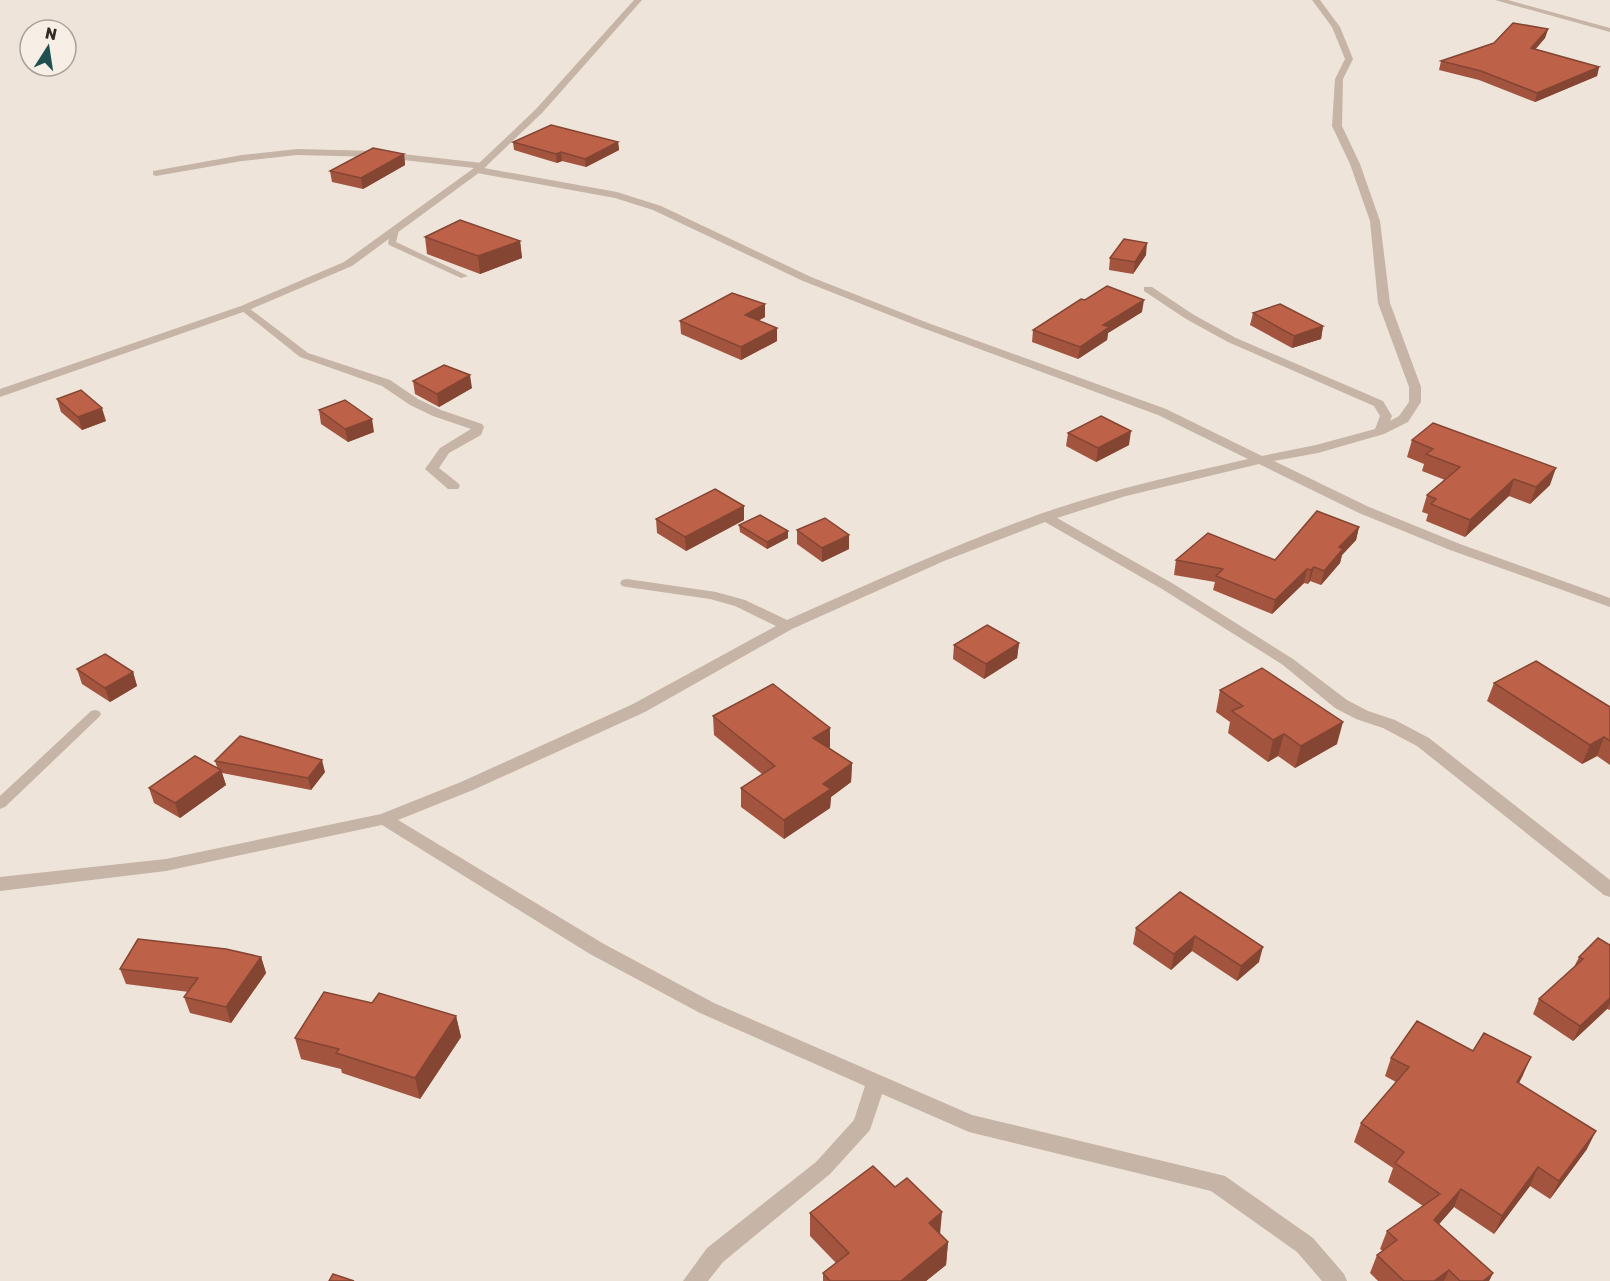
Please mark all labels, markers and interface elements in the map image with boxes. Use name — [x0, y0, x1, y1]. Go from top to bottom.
north arrow — [18, 18, 78, 78]
text: N — [43, 23, 59, 44]

